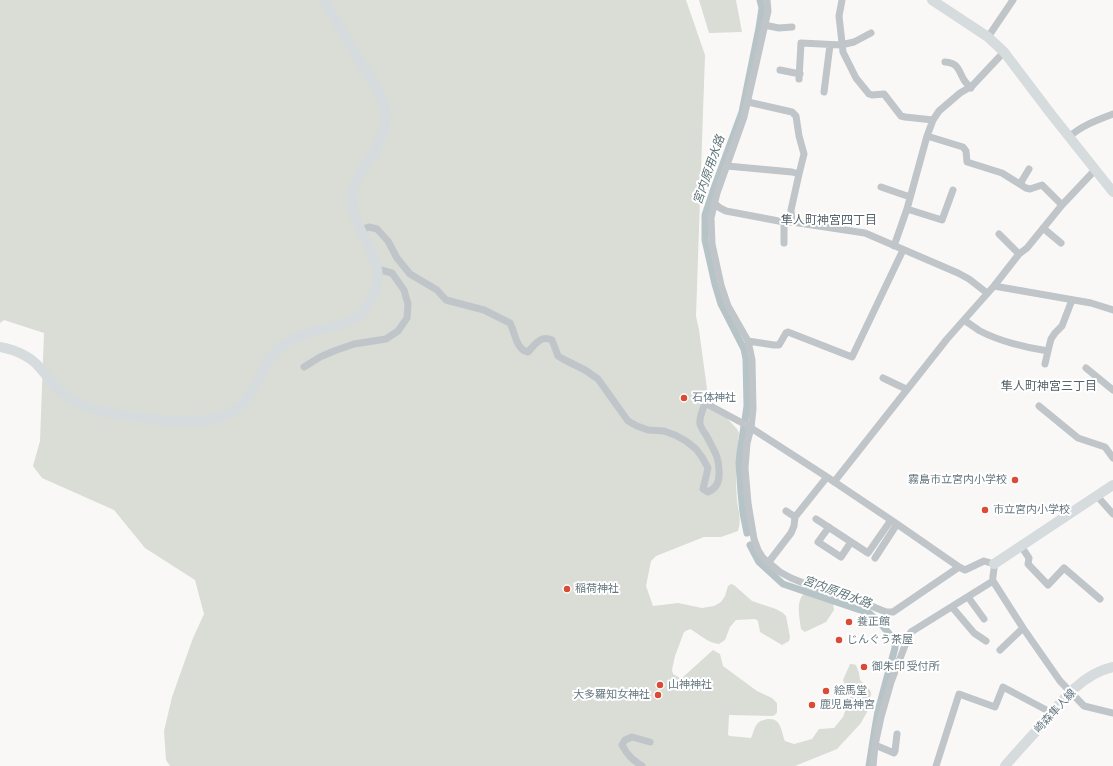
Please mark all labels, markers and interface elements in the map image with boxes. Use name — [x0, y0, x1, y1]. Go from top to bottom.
water label: 宮内原用水路 — [690, 134, 728, 206]
district label: 隼人町神宮四丁目 — [781, 213, 877, 227]
district label: 隼人町神宮三丁目 — [1001, 379, 1097, 393]
place label: 石体神社 — [692, 391, 736, 405]
marker: 石体神社 — [679, 393, 689, 403]
place label: 霧島市立宮内小学校 — [908, 473, 1007, 487]
marker: 霧島市立宮内小学校 — [1010, 475, 1020, 485]
place label: 市立宮内小学校 — [993, 503, 1070, 517]
marker: 市立宮内小学校 — [980, 505, 990, 515]
water label: 宮内原用水路 — [801, 573, 873, 611]
place label: 稲荷神社 — [575, 582, 619, 596]
marker: 稲荷神社 — [562, 584, 572, 594]
place label: 養正館 — [857, 615, 890, 629]
marker: 養正館 — [844, 617, 854, 627]
place label: じんぐう茶屋 — [847, 633, 913, 647]
marker: じんぐう茶屋 — [834, 635, 844, 645]
place label: 御朱印 受付所 — [872, 660, 940, 674]
marker: 御朱印 受付所 — [859, 662, 869, 672]
place label: 山神神社 — [668, 678, 712, 692]
marker: 山神神社 — [655, 680, 665, 690]
place label: 絵馬堂 — [834, 684, 867, 698]
marker: 絵馬堂 — [821, 686, 831, 696]
street label: 崎森隼人線 — [1031, 686, 1079, 736]
place label: 大多羅知女神社 — [573, 688, 650, 702]
marker: 大多羅知女神社 — [653, 690, 663, 700]
place label: 鹿児島神宮 — [820, 698, 875, 712]
marker: 鹿児島神宮 — [807, 700, 817, 710]

